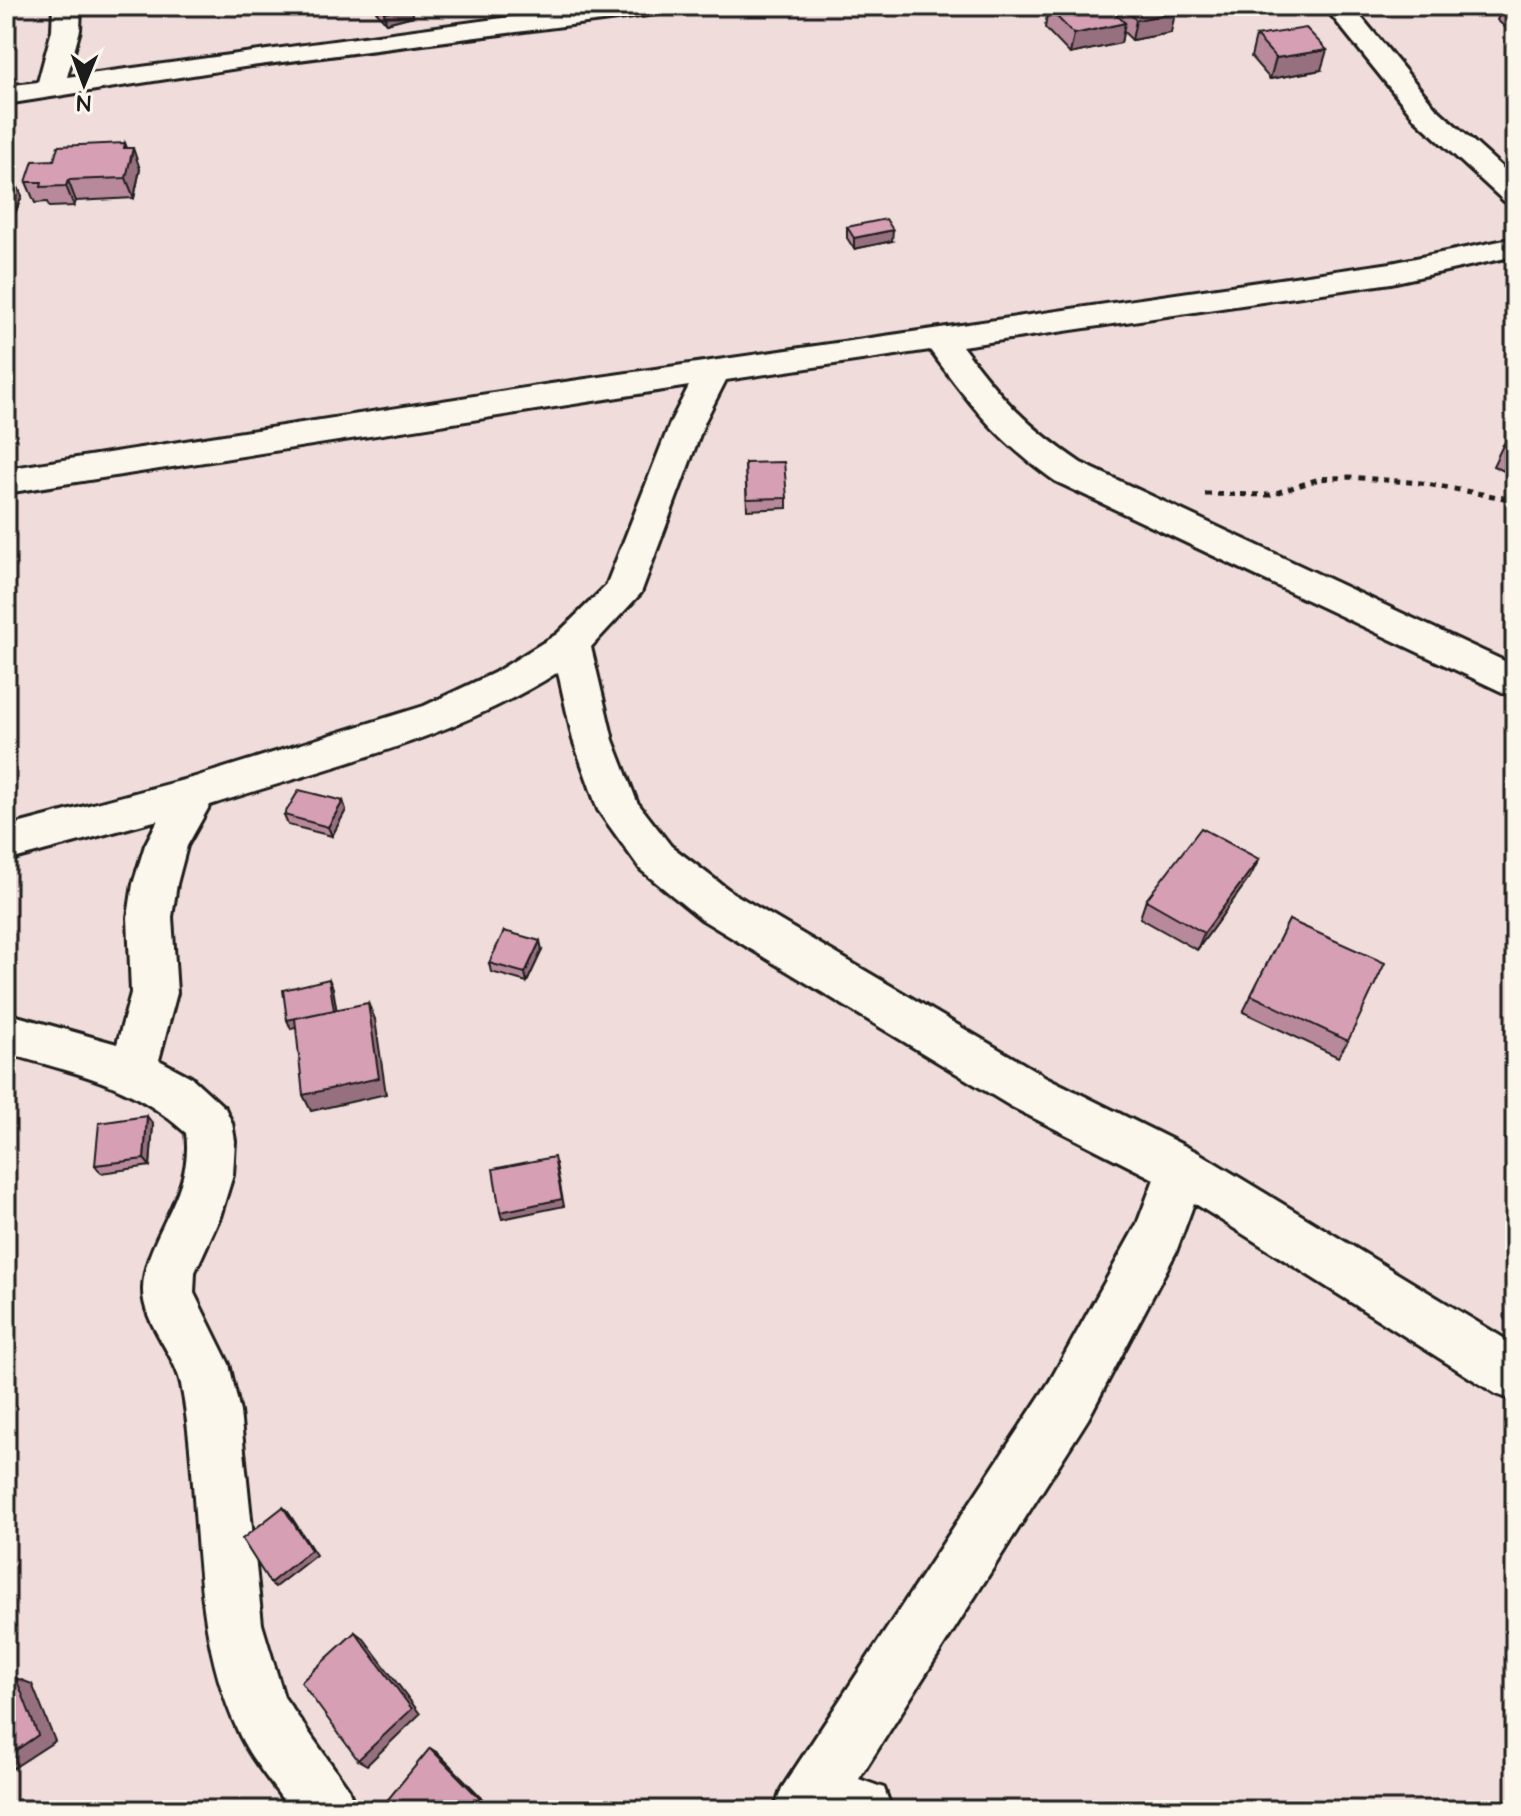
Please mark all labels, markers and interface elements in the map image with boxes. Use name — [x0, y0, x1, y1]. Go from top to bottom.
north arrow — [44, 44, 124, 124]
text: N — [76, 87, 91, 118]

